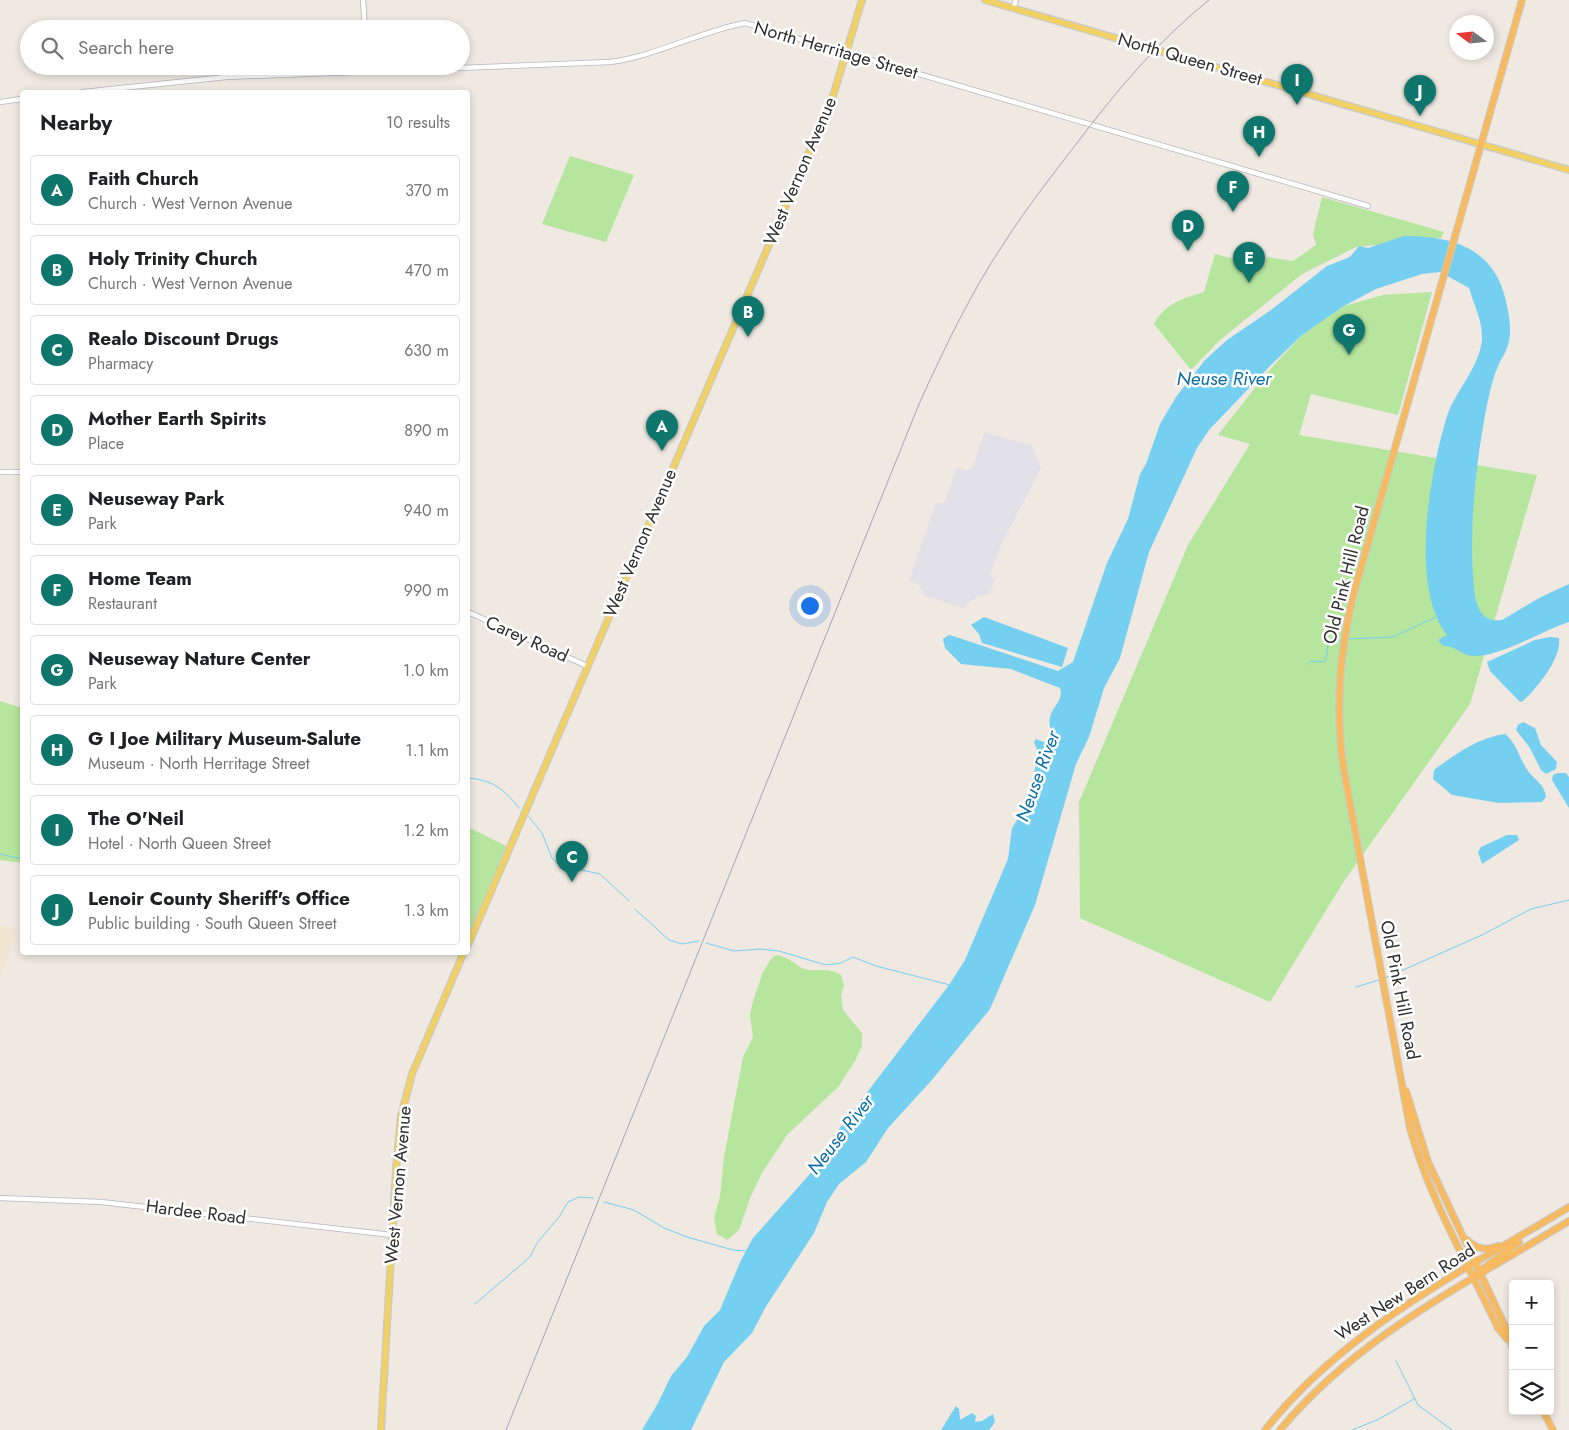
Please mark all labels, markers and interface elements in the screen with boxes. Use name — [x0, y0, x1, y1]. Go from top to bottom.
street label: North Herritage Street — [751, 14, 922, 86]
north arrow — [1449, 15, 1494, 60]
search box — [20, 20, 470, 75]
street label: North Queen Street — [1115, 26, 1266, 92]
icon: search — [38, 34, 66, 62]
text: Search here — [78, 34, 174, 61]
pin: I — [1281, 64, 1313, 105]
pin: J — [1404, 75, 1436, 116]
street label: West Vernon Avenue — [757, 93, 843, 249]
text: Nearby — [40, 108, 112, 138]
text: 10 results — [386, 111, 450, 134]
pin: H — [1243, 116, 1275, 157]
text: Faith Church — [88, 165, 199, 192]
pin: F — [1217, 171, 1249, 212]
text: A — [51, 179, 63, 202]
text: 370 m — [405, 179, 449, 202]
text: Church · West Vernon Avenue — [88, 192, 293, 215]
pin: D — [1172, 210, 1204, 251]
pin: E — [1233, 242, 1265, 283]
text: Holy Trinity Church — [88, 245, 258, 272]
text: B — [52, 259, 62, 282]
text: 470 m — [404, 259, 449, 282]
text: Church · West Vernon Avenue — [88, 272, 293, 295]
pin: B — [732, 296, 764, 337]
pin: G — [1333, 314, 1365, 355]
text: Realo Discount Drugs — [88, 325, 278, 352]
text: C — [51, 339, 63, 362]
text: 630 m — [404, 339, 449, 362]
text: Pharmacy — [88, 352, 153, 375]
water label: Neuse River — [1177, 365, 1273, 392]
text: Mother Earth Spirits — [88, 405, 266, 432]
pin: A — [646, 410, 678, 451]
text: D — [51, 419, 63, 442]
text: 890 m — [404, 419, 449, 442]
text: Place — [88, 432, 124, 455]
street label: West Vernon Avenue — [597, 465, 683, 621]
text: Neuseway Park — [88, 485, 225, 512]
text: E — [52, 499, 62, 522]
text: 940 m — [404, 499, 449, 522]
street label: Old Pink Hill Road — [1316, 503, 1376, 647]
text: Park — [88, 512, 117, 535]
text: Home Team — [88, 565, 192, 592]
text: F — [53, 579, 61, 602]
text: 990 m — [404, 579, 449, 602]
text: Restaurant — [88, 592, 157, 615]
your location — [797, 593, 823, 619]
street label: Carey Road — [481, 609, 573, 669]
text: Neuseway Nature Center — [88, 645, 311, 672]
text: G — [50, 659, 64, 682]
text: 1.0 km — [403, 659, 449, 682]
text: Park — [88, 672, 117, 695]
text: G I Joe Military Museum-Salute — [88, 725, 361, 752]
water label: Neuse River — [1009, 725, 1067, 825]
text: H — [51, 739, 63, 762]
text: 1.1 km — [405, 739, 449, 762]
text: Museum · North Herritage Street — [88, 752, 310, 775]
text: The O'Neil — [88, 805, 184, 832]
text: I — [54, 819, 60, 842]
text: 1.2 km — [404, 819, 449, 842]
text: Hotel · North Queen Street — [88, 832, 271, 855]
pin: C — [556, 841, 588, 882]
text: Lenoir County Sheriff's Office — [88, 885, 350, 912]
text: J — [54, 899, 60, 922]
text: 1.3 km — [404, 899, 449, 922]
text: Public building · South Queen Street — [88, 912, 337, 935]
street label: Old Pink Hill Road — [1374, 918, 1426, 1062]
water label: Neuse River — [801, 1087, 881, 1180]
street label: West Vernon Avenue — [378, 1105, 418, 1265]
street label: Hardee Road — [144, 1193, 248, 1231]
street label: West New Bern Road — [1330, 1237, 1480, 1347]
map controls — [1509, 1280, 1554, 1415]
button: + — [1509, 1280, 1554, 1325]
button: − — [1509, 1325, 1554, 1370]
button: layers — [1509, 1370, 1554, 1415]

